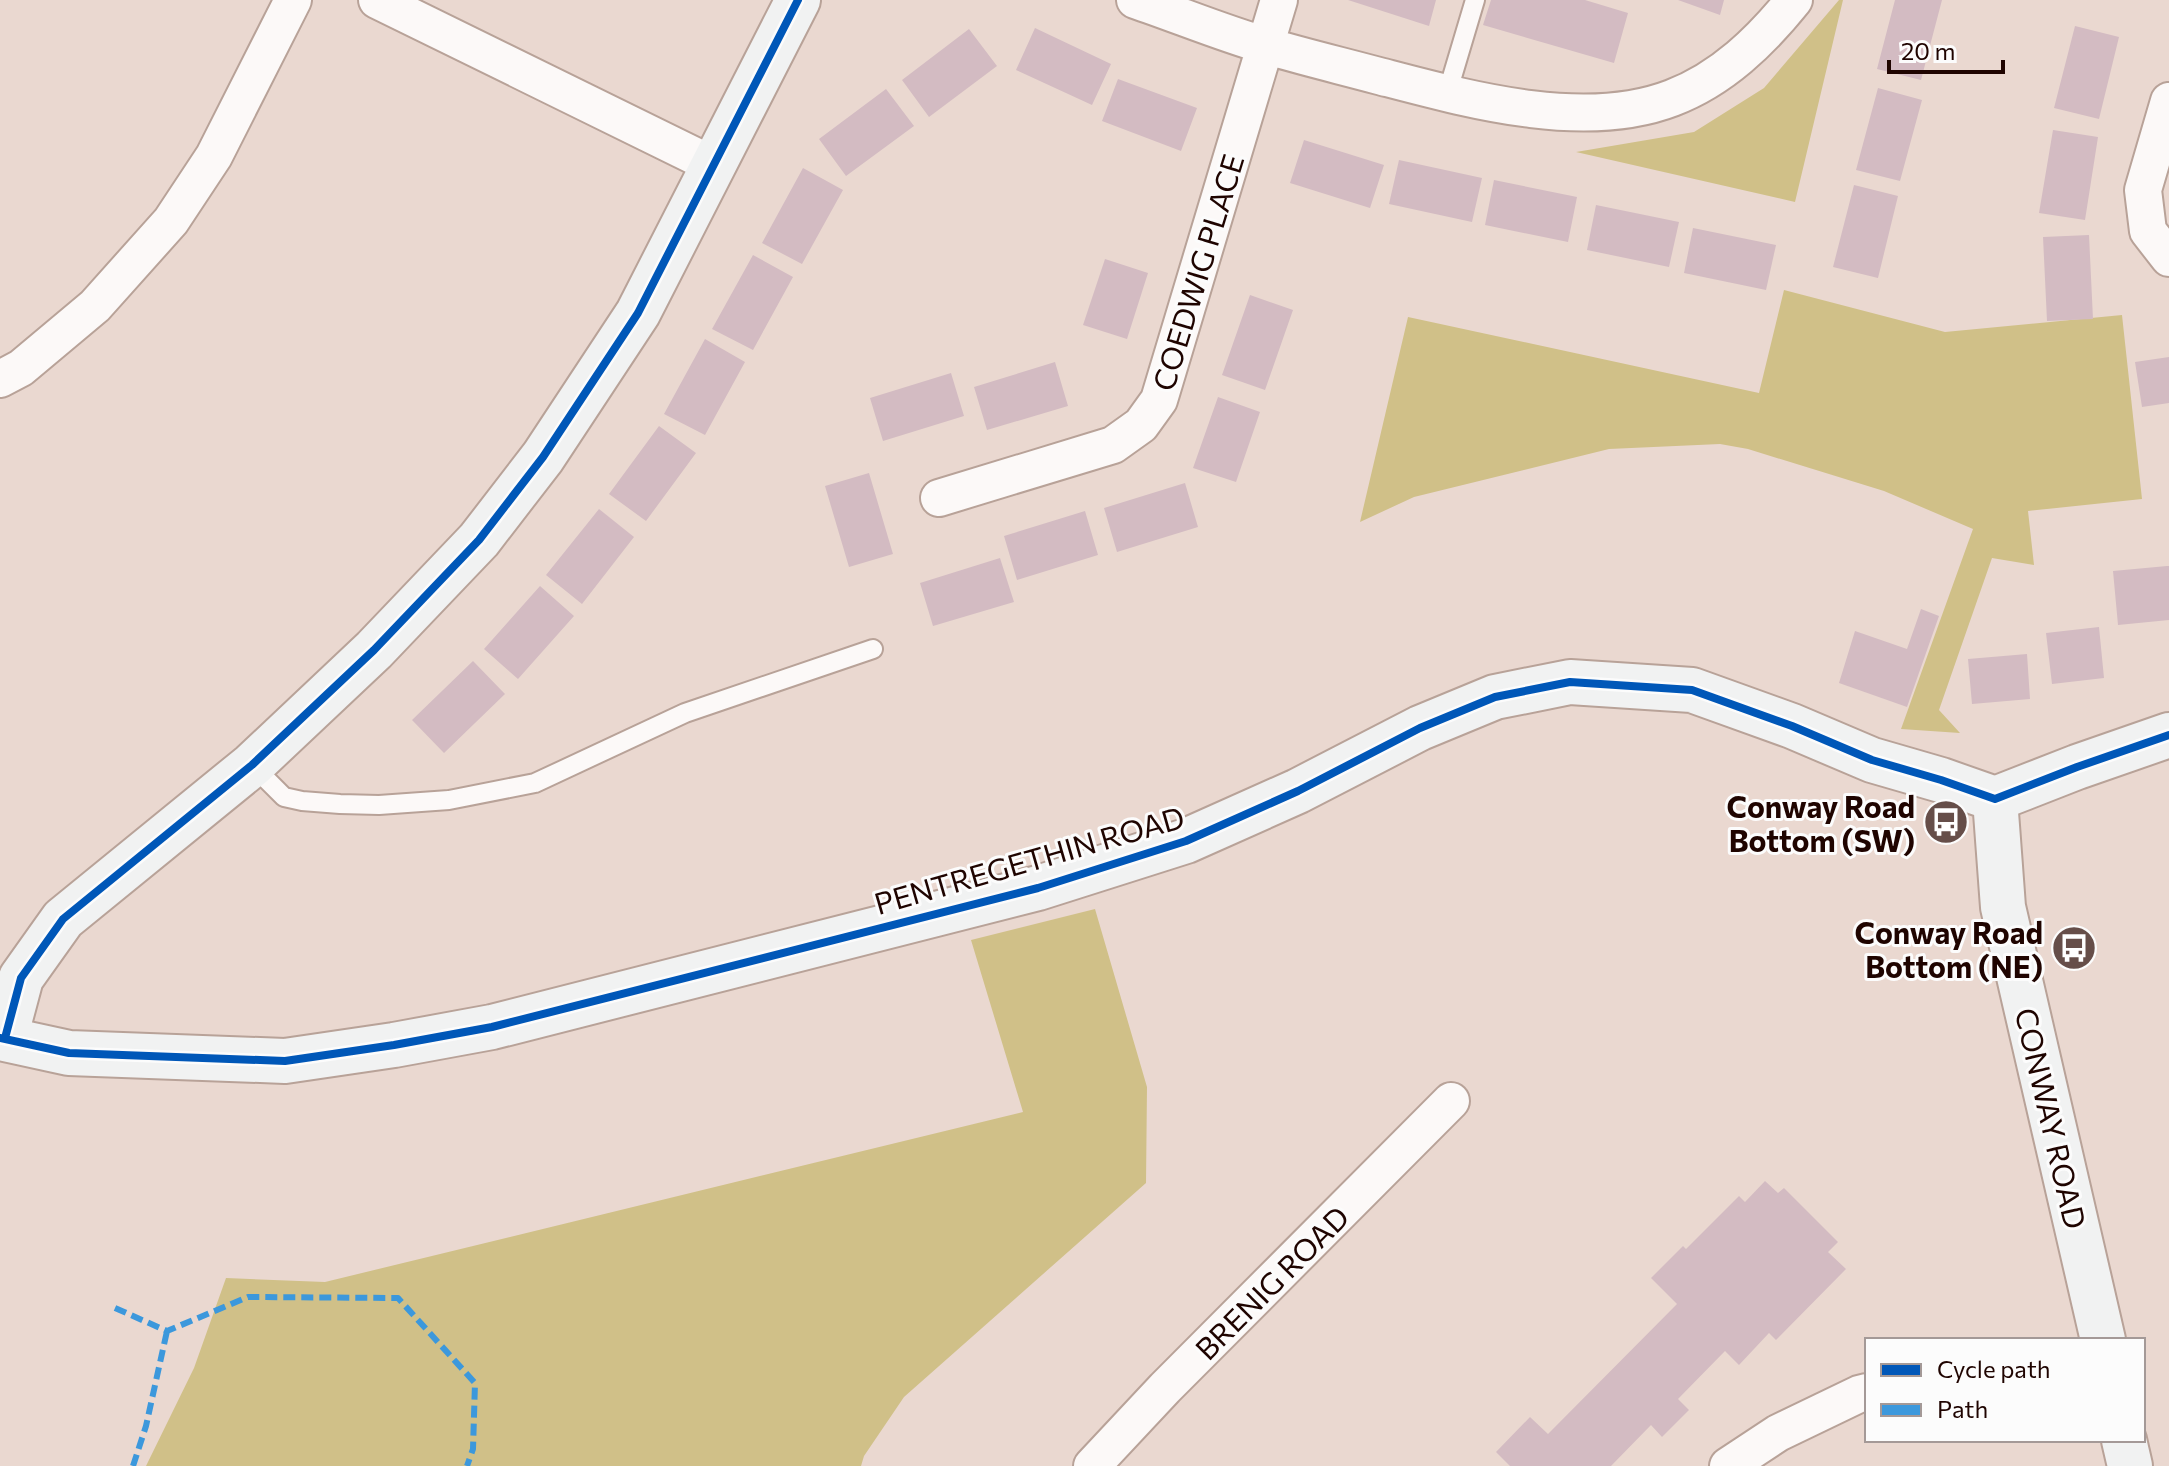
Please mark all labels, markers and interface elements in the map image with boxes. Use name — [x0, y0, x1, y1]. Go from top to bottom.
scale bar — [1889, 24, 2003, 74]
text: 20 m — [1901, 36, 1955, 65]
street label: COEDWIG PLACE — [1143, 149, 1251, 395]
place label: Conway Road Bottom (SW) — [1726, 787, 1915, 858]
street label: PENTREGETHIN ROAD — [870, 797, 1188, 921]
bus stop icon: Conway Road Bottom (SW) — [1922, 798, 1970, 846]
place label: Conway Road Bottom (NE) — [1854, 913, 2043, 984]
bus stop icon: Conway Road Bottom (NE) — [2050, 924, 2098, 972]
street label: CONWAY ROAD — [2009, 1004, 2095, 1232]
street label: BRENIG ROAD — [1186, 1197, 1356, 1367]
legend — [1865, 1338, 2145, 1442]
text: Cycle path — [1937, 1354, 2051, 1383]
text: Path — [1937, 1394, 1988, 1423]

